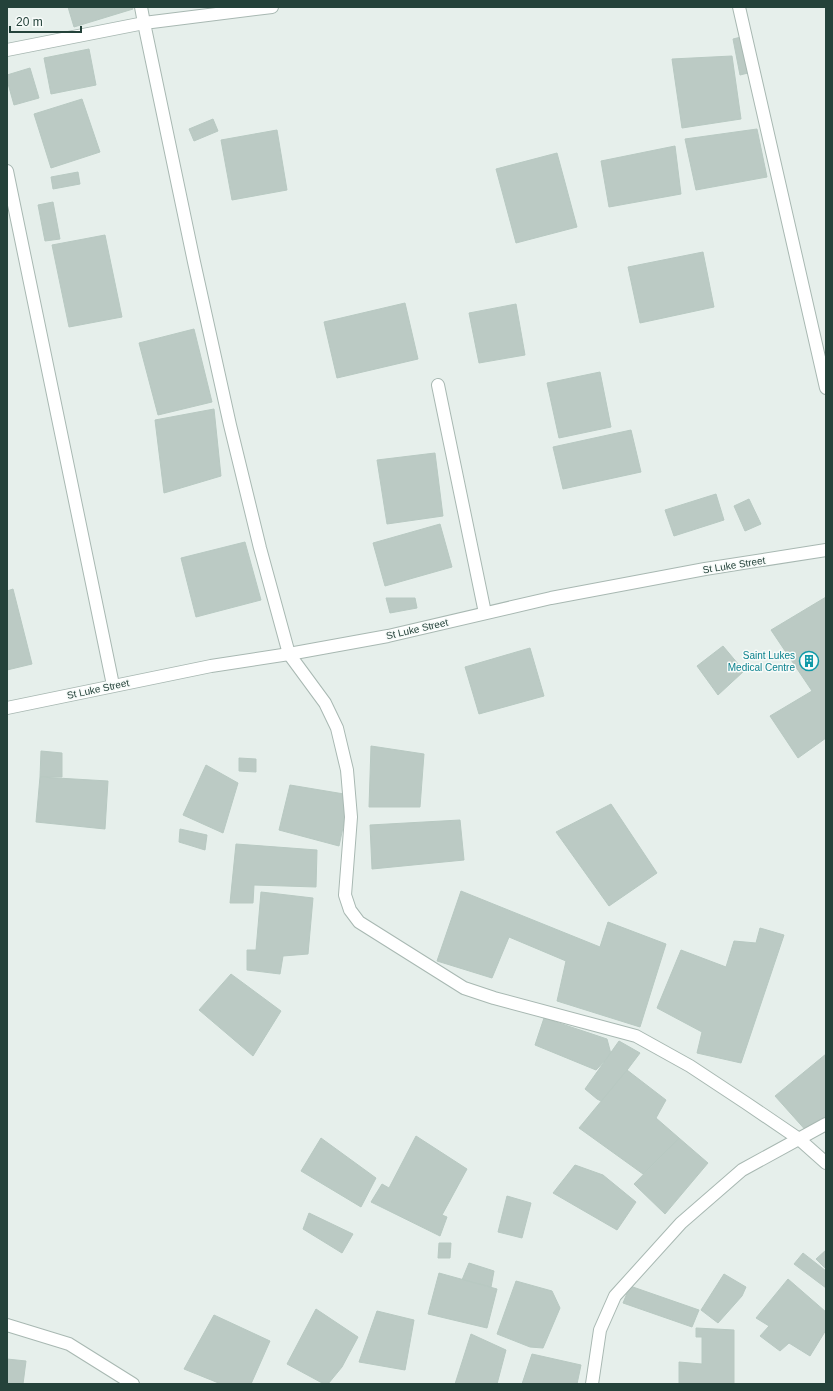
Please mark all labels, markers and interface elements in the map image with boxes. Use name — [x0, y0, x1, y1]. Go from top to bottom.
scale bar — [10, 8, 81, 34]
text: 20 m — [16, 15, 43, 29]
street label: St Luke Street — [702, 555, 766, 575]
street label: St Luke Street — [385, 616, 449, 641]
place label: Saint Lukes Medical Centre — [728, 650, 795, 673]
building icon: Saint Lukes Medical Centre — [798, 650, 820, 672]
street label: St Luke Street — [66, 677, 130, 701]

